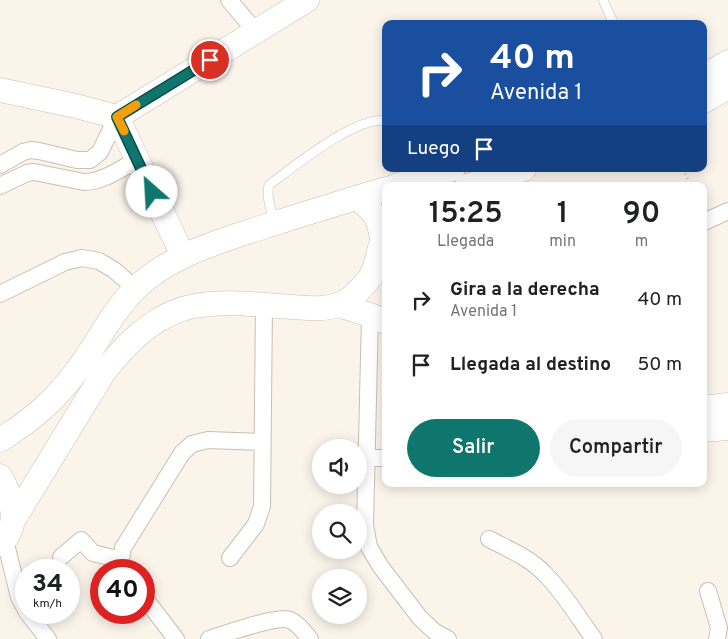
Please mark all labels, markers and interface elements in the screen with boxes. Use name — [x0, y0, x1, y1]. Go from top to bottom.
text: 40 m — [490, 37, 575, 81]
pin — [189, 39, 231, 81]
icon: right — [407, 40, 472, 105]
icon: arrive — [196, 46, 224, 74]
text: Avenida 1 — [490, 80, 582, 107]
icon: arrive — [470, 135, 498, 163]
text: Luego — [407, 137, 460, 161]
position arrow — [125, 165, 177, 217]
text: 15:25 — [429, 196, 503, 233]
text: 1 — [557, 196, 568, 233]
text: 90 — [623, 196, 660, 233]
text: Llegada — [437, 232, 494, 252]
text: min — [549, 232, 576, 252]
text: m — [635, 232, 648, 252]
text: Gira a la derecha — [450, 278, 600, 302]
icon: right — [407, 286, 435, 314]
text: 40 m — [637, 288, 682, 312]
text: Avenida 1 — [450, 302, 517, 322]
icon: arrive — [407, 351, 435, 379]
text: Llegada al destino — [450, 353, 611, 377]
text: 50 m — [637, 353, 682, 377]
button: Salir — [407, 419, 540, 477]
button: Compartir — [550, 419, 682, 477]
map controls — [312, 439, 367, 624]
button: sound — [312, 439, 367, 494]
button: search — [312, 504, 367, 559]
speed limit sign: 40 — [90, 559, 155, 624]
text: 34 — [32, 569, 63, 601]
button: layers — [312, 569, 367, 624]
text: km/h — [33, 596, 62, 612]

